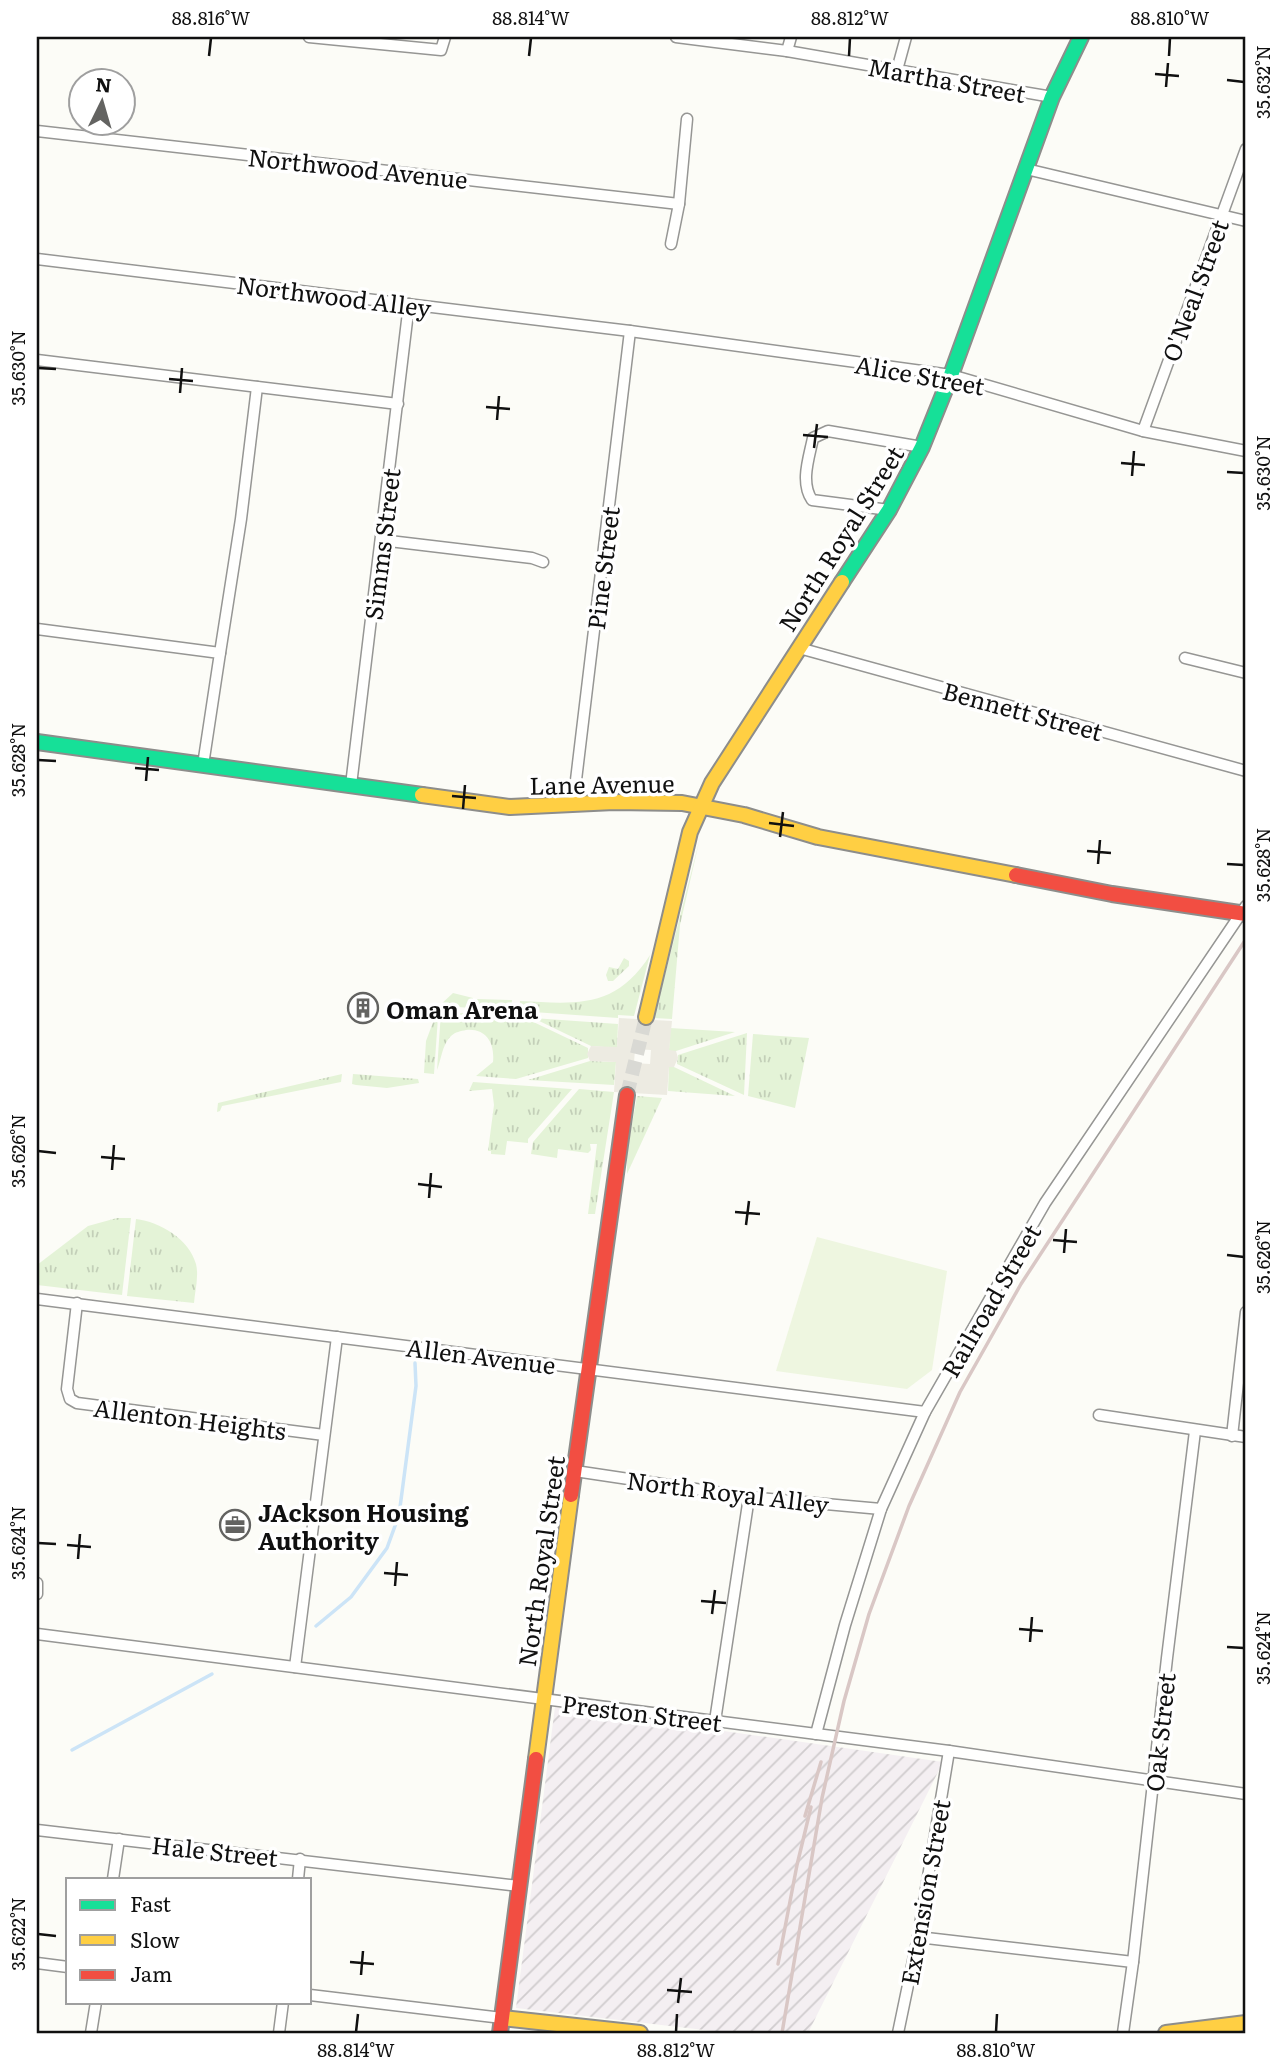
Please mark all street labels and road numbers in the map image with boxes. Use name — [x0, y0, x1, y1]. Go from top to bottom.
street label: Martha Street — [865, 48, 1029, 110]
street label: Northwood Avenue — [246, 138, 470, 196]
street label: O'Neal Street — [1152, 214, 1236, 366]
street label: Northwood Alley — [235, 266, 434, 324]
street label: Alice Street — [852, 345, 988, 403]
street label: North Royal Street — [769, 438, 911, 637]
street label: Simms Street — [354, 466, 408, 622]
street label: Pine Street — [577, 504, 627, 632]
street label: Bennett Street — [939, 672, 1107, 748]
street label: Lane Avenue — [529, 764, 675, 802]
street label: Railroad Street — [932, 1217, 1048, 1383]
street label: Allen Avenue — [404, 1328, 558, 1382]
street label: Allenton Heights — [92, 1389, 288, 1447]
street label: North Royal Street — [508, 1453, 572, 1669]
street label: North Royal Alley — [625, 1461, 831, 1521]
street label: Oak Street — [1135, 1671, 1183, 1793]
street label: Preston Street — [560, 1685, 724, 1739]
street label: Extension Street — [890, 1796, 958, 1988]
street label: Hale Street — [150, 1826, 280, 1874]

